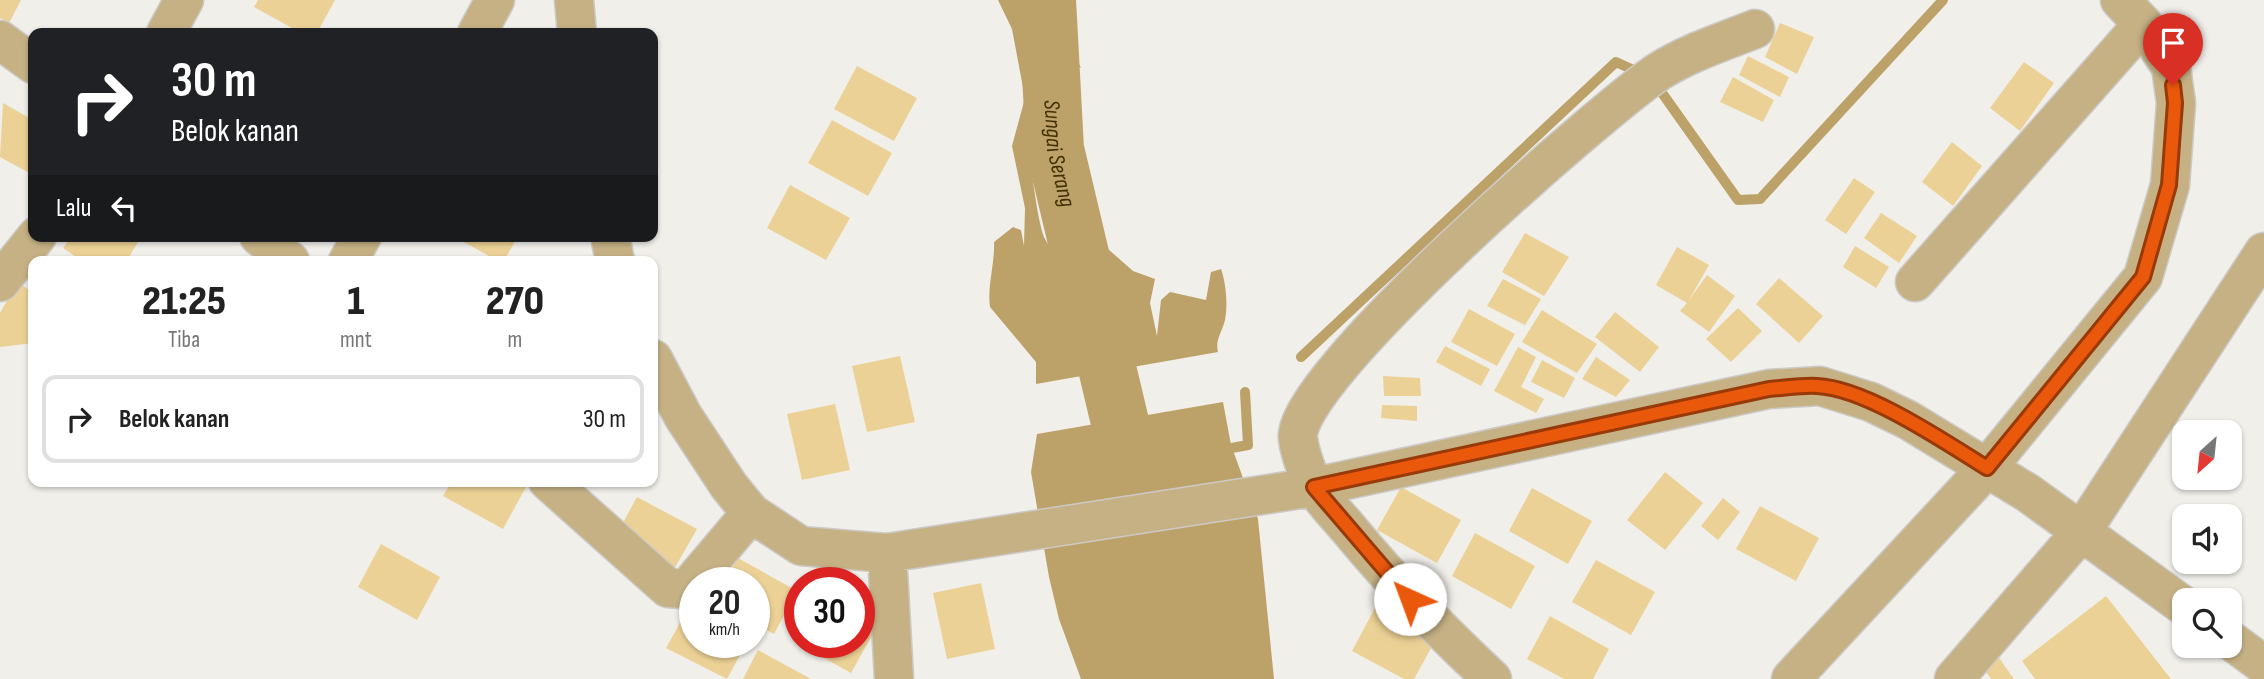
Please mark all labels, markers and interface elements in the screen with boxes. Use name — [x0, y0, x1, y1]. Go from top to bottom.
pin — [2143, 13, 2203, 85]
icon: arrive — [2154, 24, 2192, 62]
text: 30 m — [171, 52, 256, 111]
icon: right — [56, 56, 147, 147]
water label: Sungai Serang — [1037, 99, 1081, 210]
text: Belok kanan — [171, 112, 299, 151]
icon: left — [105, 189, 143, 227]
text: Lalu — [56, 193, 91, 224]
text: 21:25 — [142, 276, 226, 327]
text: 1 — [347, 276, 365, 327]
text: 270 — [486, 276, 544, 327]
text: Tiba — [168, 326, 200, 354]
text: mnt — [340, 326, 372, 354]
text: m — [507, 326, 522, 354]
icon: right — [60, 400, 98, 438]
text: Belok kanan — [119, 404, 229, 435]
text: 30 m — [583, 404, 626, 435]
north arrow — [2172, 420, 2242, 490]
map controls — [2172, 420, 2242, 658]
button: sound — [2172, 504, 2242, 574]
position arrow — [1373, 562, 1447, 636]
speed limit sign: 30 — [784, 567, 875, 658]
text: 20 — [709, 582, 741, 625]
button: search — [2172, 588, 2242, 658]
text: km/h — [709, 619, 740, 640]

